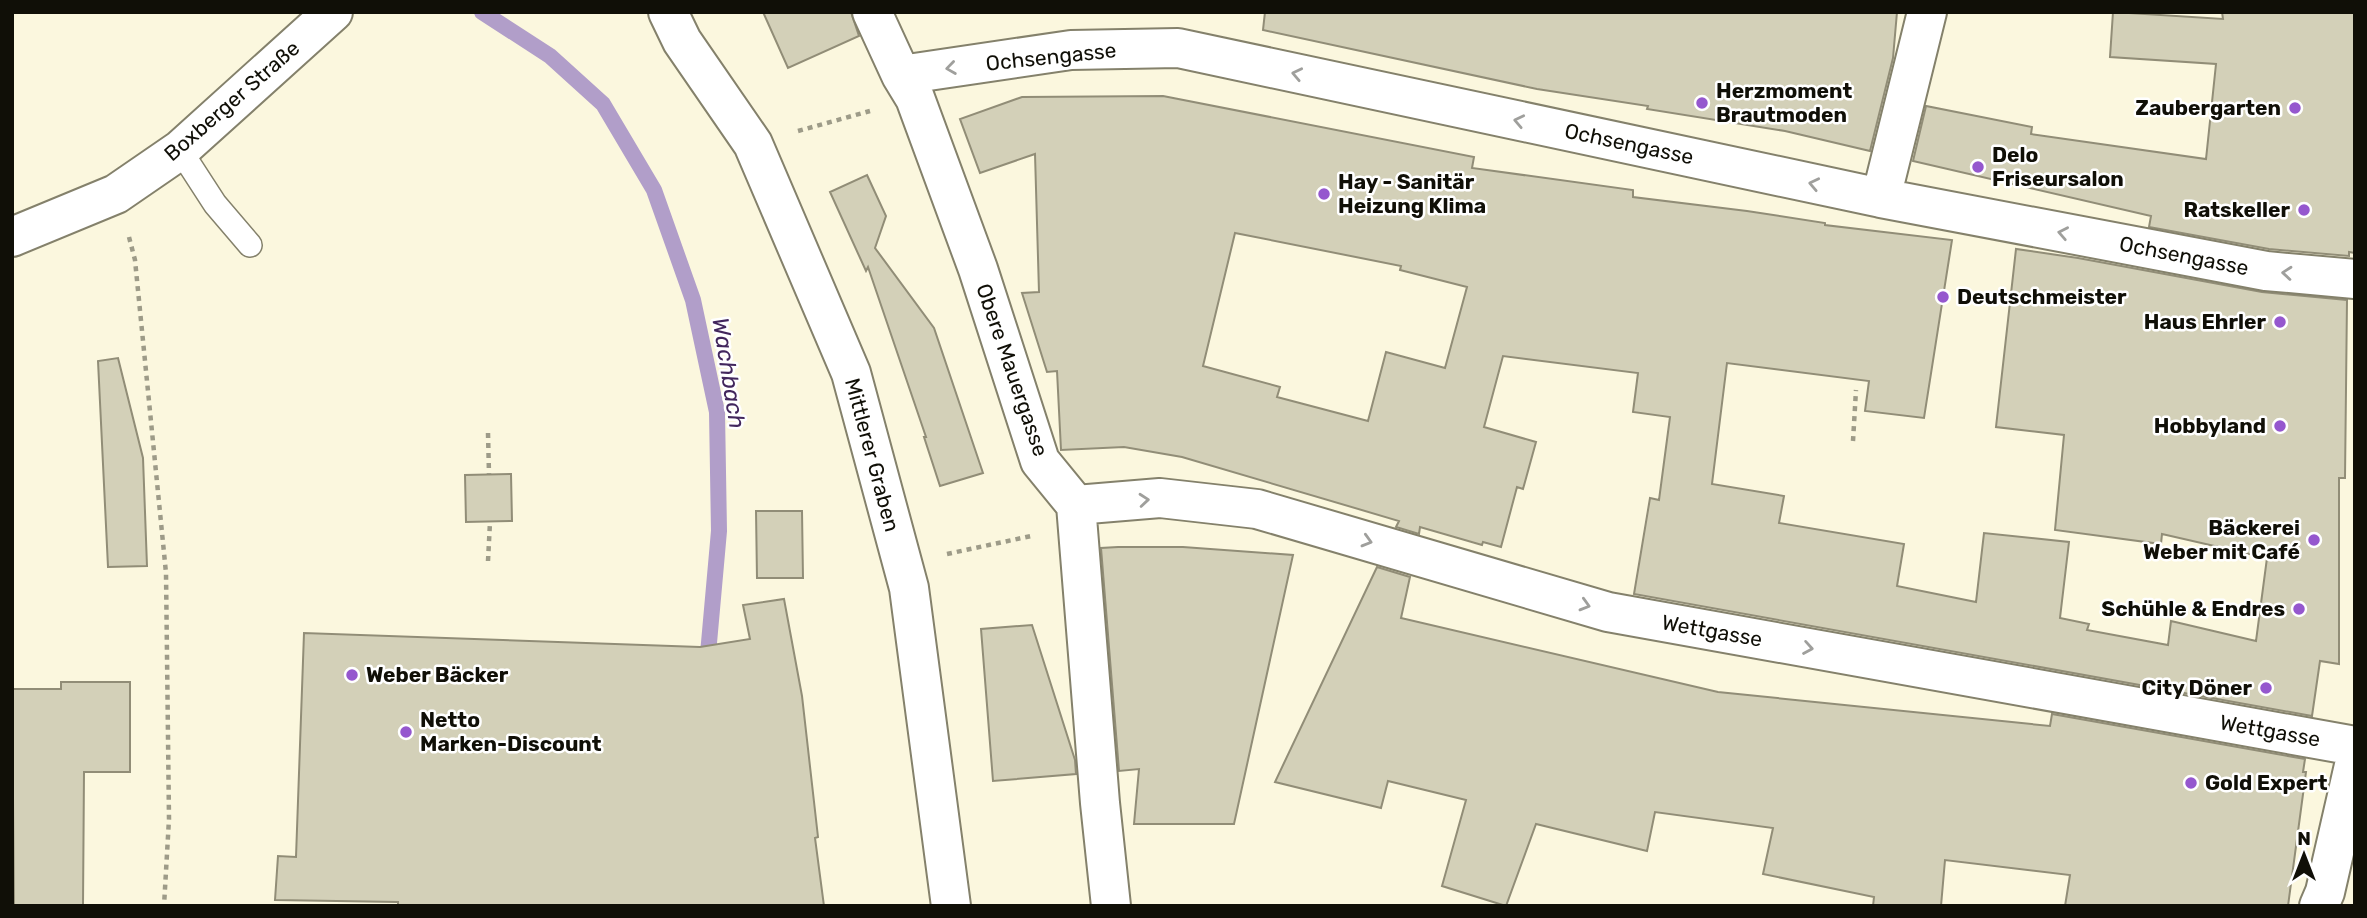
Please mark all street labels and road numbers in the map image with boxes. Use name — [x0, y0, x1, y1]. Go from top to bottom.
street label: Boxberger Straße — [159, 35, 304, 166]
street label: Ochsengasse — [984, 37, 1117, 76]
street label: Ochsengasse — [1562, 118, 1696, 169]
street label: Ochsengasse — [2117, 231, 2251, 280]
street label: Obere Mauergasse — [971, 280, 1054, 459]
street label: Mittlerer Graben — [840, 375, 905, 534]
street label: Wettgasse — [1660, 609, 1764, 652]
street label: Wettgasse — [2218, 709, 2322, 752]

